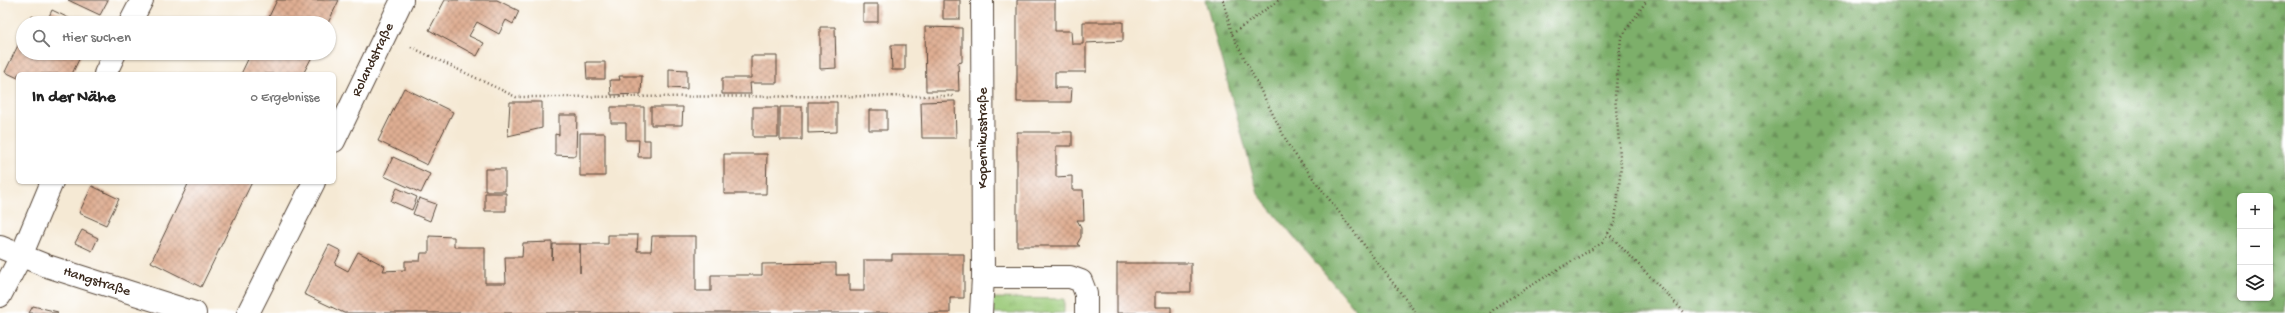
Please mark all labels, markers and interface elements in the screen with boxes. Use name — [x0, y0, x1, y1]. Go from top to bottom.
search box — [16, 16, 336, 60]
street label: Rolandstraße — [348, 20, 398, 100]
icon: search — [30, 27, 52, 49]
text: Hier suchen — [62, 29, 131, 47]
street label: Kopernikusstraße — [975, 87, 992, 189]
text: In der Nähe — [32, 88, 115, 108]
text: 0 Ergebnisse — [251, 91, 320, 106]
map controls — [2237, 193, 2273, 301]
button: + — [2237, 193, 2273, 229]
button: − — [2237, 229, 2273, 265]
street label: Hangstraße — [61, 263, 133, 301]
button: layers — [2237, 265, 2273, 301]

